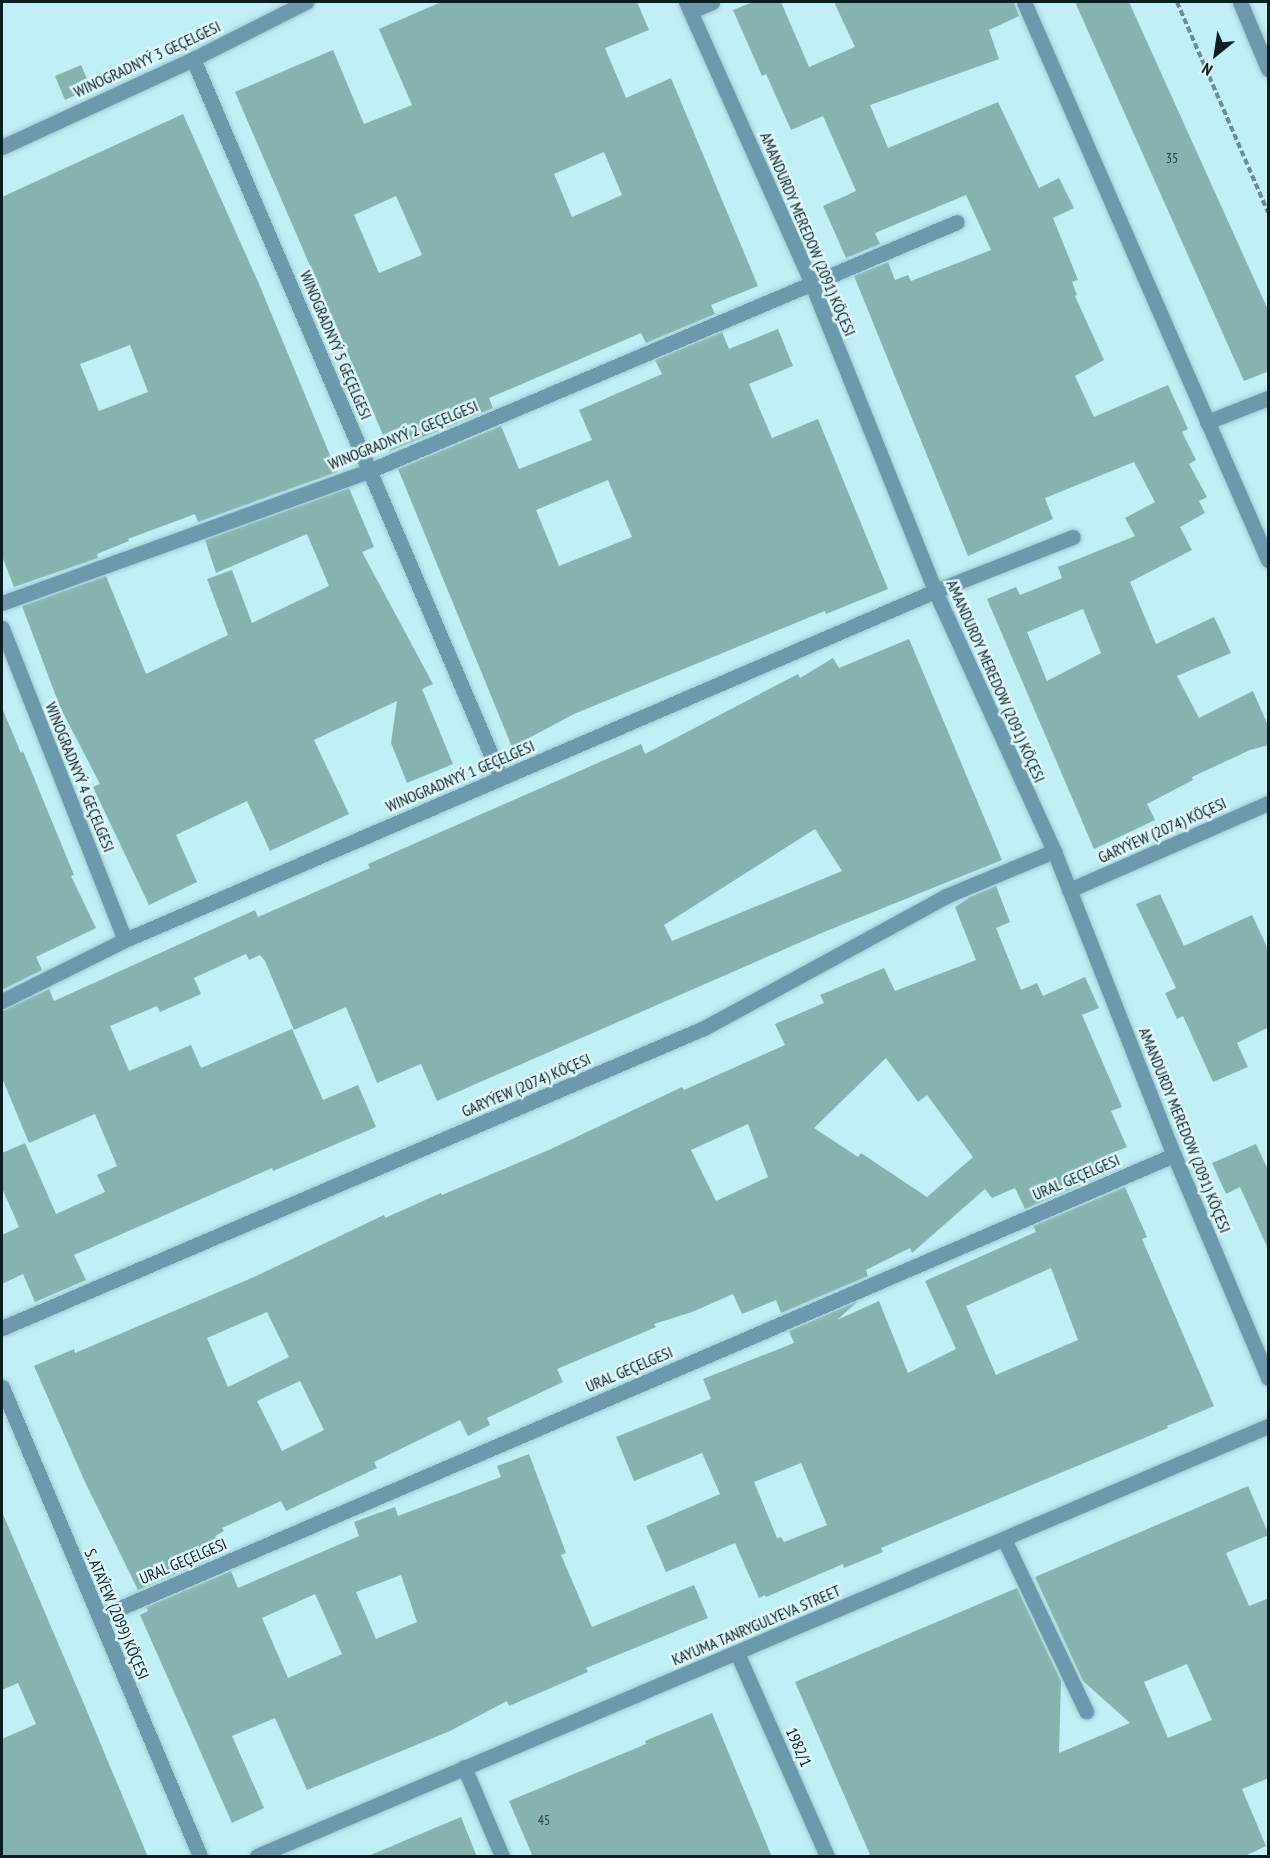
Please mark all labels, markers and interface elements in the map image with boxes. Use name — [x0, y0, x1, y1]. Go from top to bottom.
street label: WINOGRADNYÝ 3 GEÇELGESI — [70, 16, 224, 102]
north arrow — [1186, 24, 1246, 84]
text: N — [1198, 59, 1216, 80]
street label: AMANDURDY MEREDOW (2091) KÖÇESI — [756, 129, 860, 339]
house number: 35 — [1166, 150, 1178, 166]
street label: WINOGRADNYÝ 5 GEÇELGESI — [296, 268, 376, 422]
street label: WINOGRADNYÝ 2 GEÇELGESI — [325, 396, 481, 474]
street label: AMANDURDY MEREDOW (2091) KÖÇESI — [942, 576, 1050, 786]
street label: WINOGRADNYÝ 4 GEÇELGESI — [41, 699, 119, 855]
street label: WINOGRADNYÝ 1 GEÇELGESI — [383, 736, 537, 816]
street label: GARYÝEW (2074) KÖÇESI — [1095, 793, 1229, 867]
street label: AMANDURDY MEREDOW (2091) KÖÇESI — [1135, 1024, 1235, 1236]
street label: GARYÝEW (2074) KÖÇESI — [458, 1049, 594, 1121]
street label: URAL GEÇELGESI — [1029, 1150, 1123, 1204]
street label: URAL GEÇELGESI — [582, 1342, 676, 1396]
street label: URAL GEÇELGESI — [136, 1534, 230, 1588]
street label: S. ATAÝEW (2099) KÖÇESI — [80, 1545, 154, 1683]
street label: KAYUMA TANRYGULYEVA STREET — [668, 1580, 844, 1670]
street label: 1982/1 — [782, 1724, 816, 1770]
house number: 45 — [538, 1812, 550, 1828]

